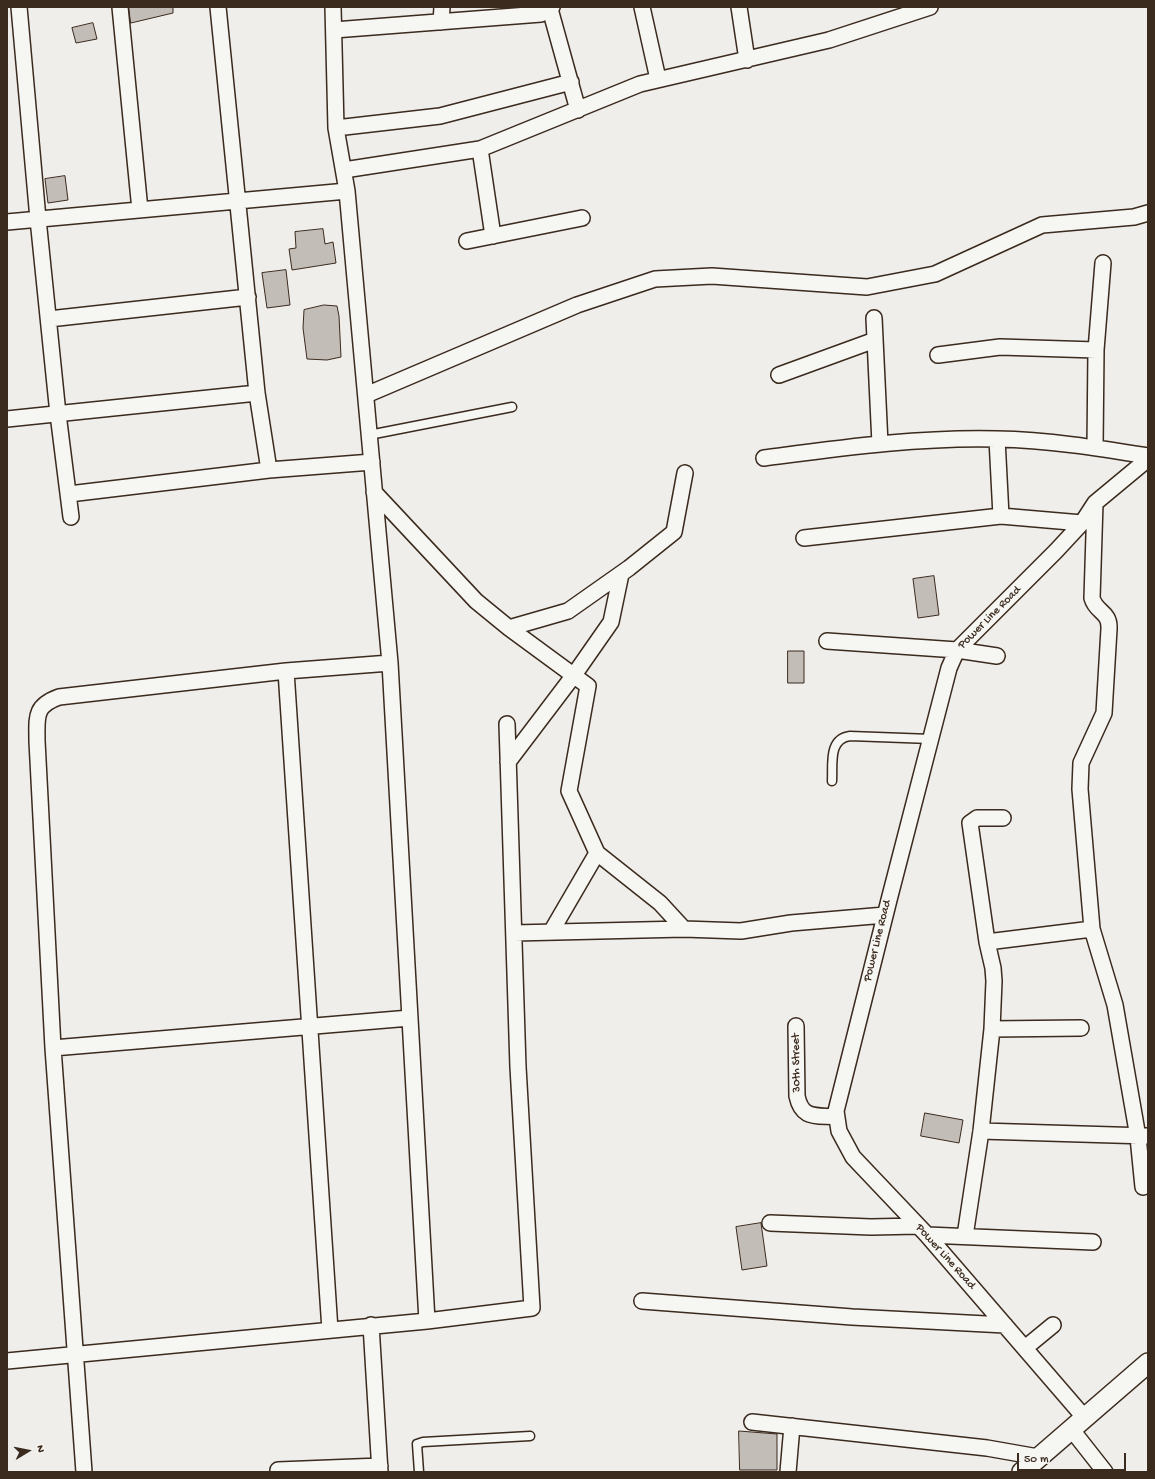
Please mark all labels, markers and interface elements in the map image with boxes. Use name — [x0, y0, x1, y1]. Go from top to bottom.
street label: Power Line Road — [955, 583, 1025, 653]
street label: Power Line Road — [861, 899, 895, 983]
street label: 30th Street — [789, 1033, 805, 1093]
street label: Power Line Road — [912, 1221, 978, 1293]
north arrow — [8, 1431, 48, 1471]
text: N — [33, 1444, 46, 1453]
scale bar — [1019, 1445, 1128, 1471]
text: 50 m — [1024, 1453, 1049, 1467]

